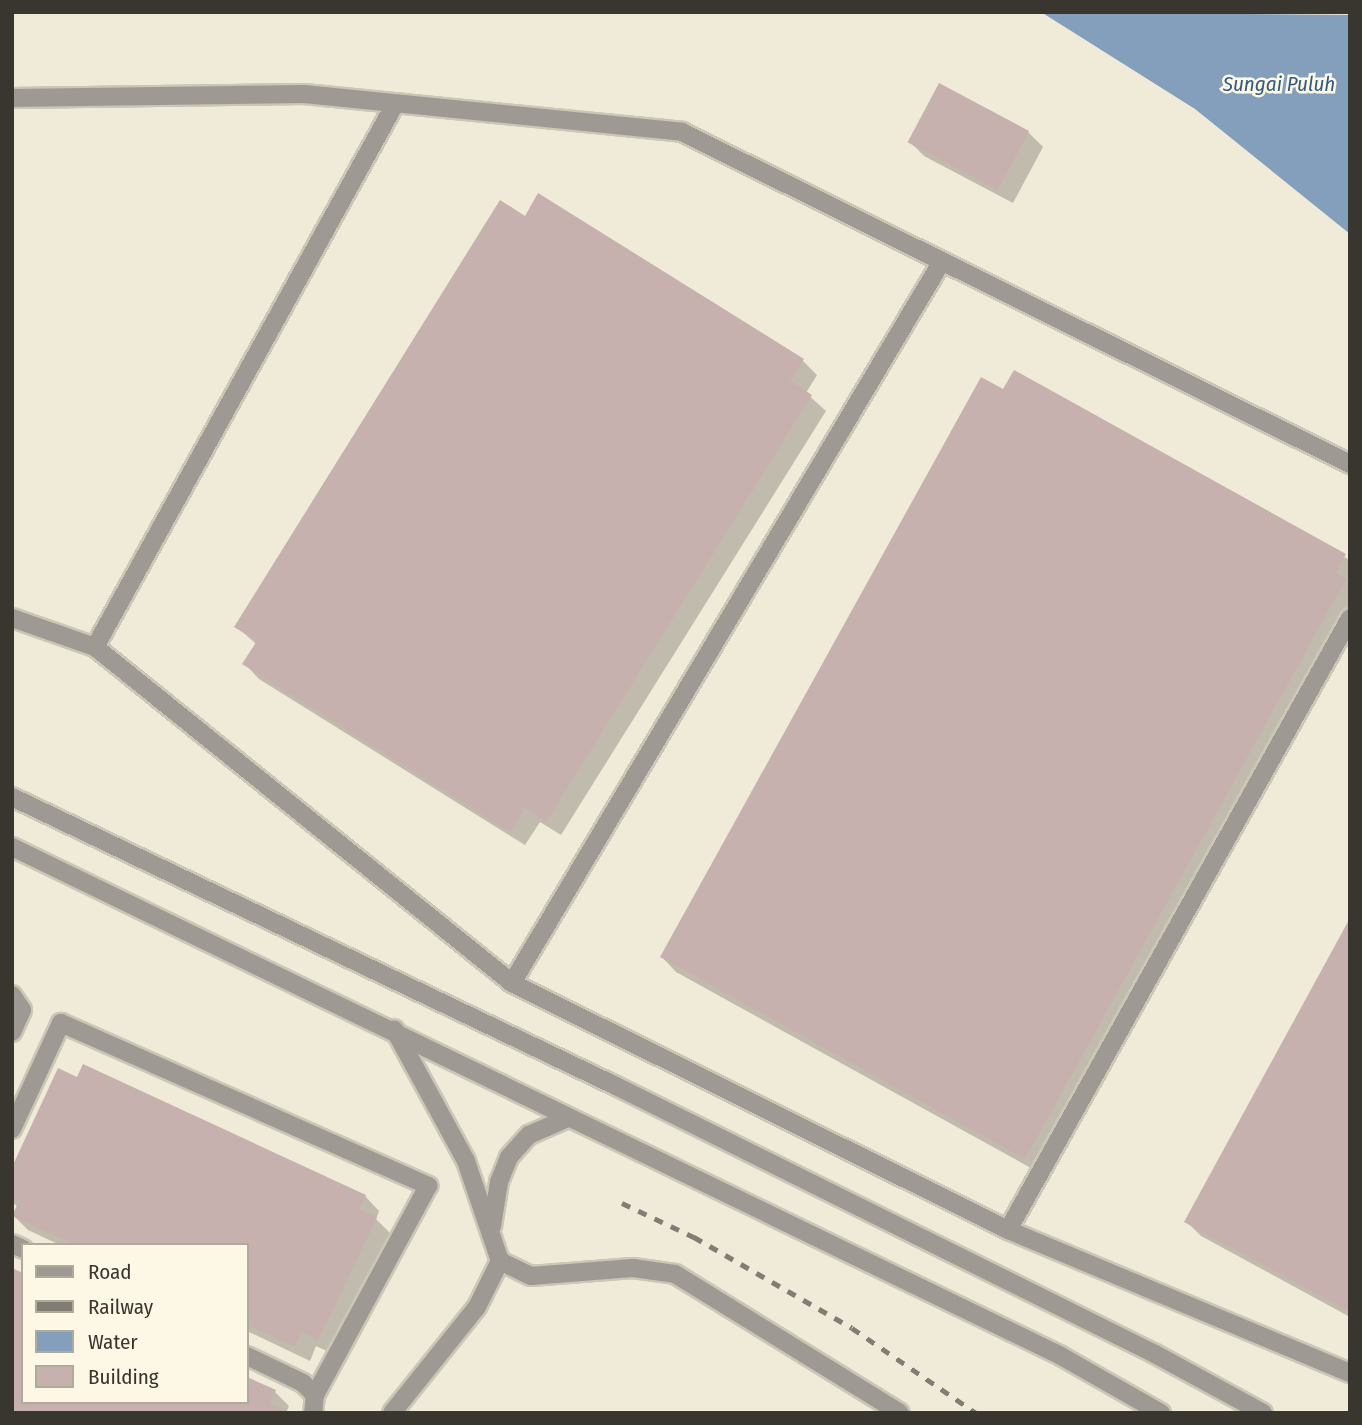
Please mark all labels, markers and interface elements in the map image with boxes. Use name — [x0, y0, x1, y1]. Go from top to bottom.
water label: Sungai Puluh — [1223, 71, 1335, 97]
legend — [21, 1243, 248, 1404]
text: Road — [88, 1259, 132, 1285]
text: Railway — [88, 1294, 153, 1320]
text: Water — [88, 1329, 138, 1355]
text: Building — [88, 1364, 159, 1390]

